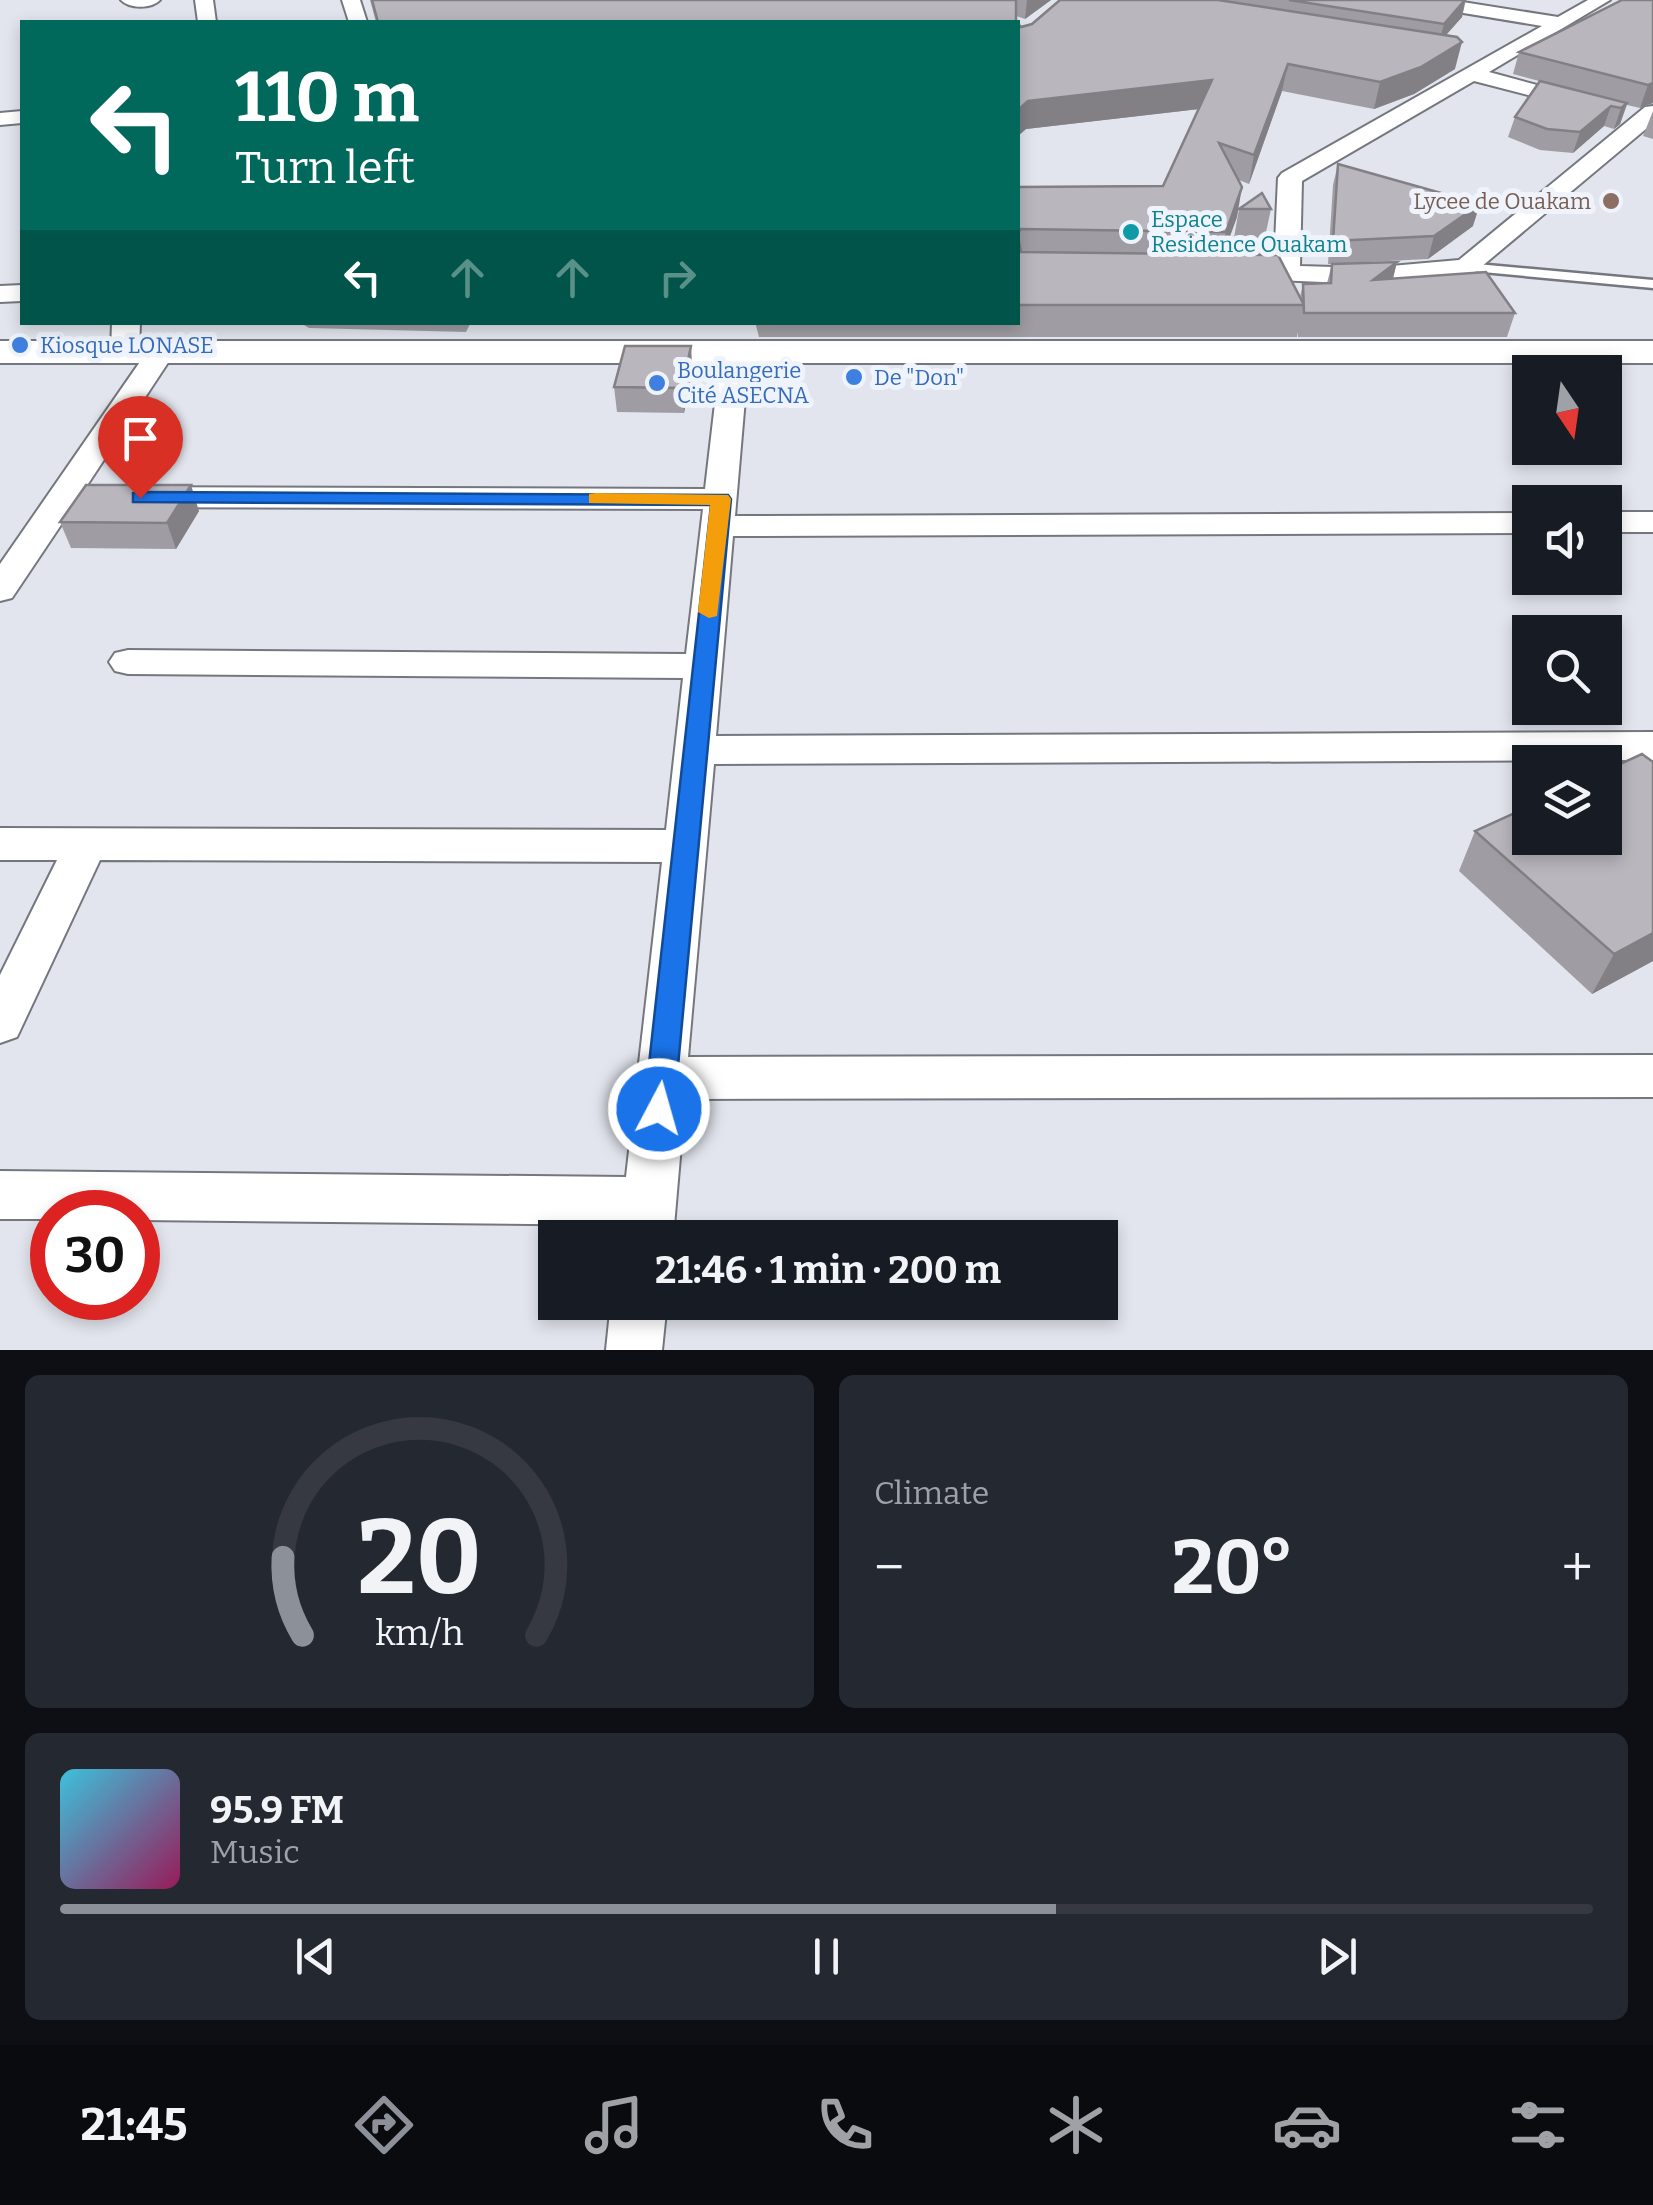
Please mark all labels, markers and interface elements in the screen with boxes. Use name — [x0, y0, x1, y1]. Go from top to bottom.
text: 110 m — [235, 56, 419, 140]
icon: left — [70, 60, 200, 190]
text: Turn left — [235, 141, 415, 195]
place label: Lycee de Ouakam — [1413, 188, 1591, 215]
marker: Lycee de Ouakam — [1600, 190, 1622, 212]
place label: Espace Residence Ouakam — [1151, 206, 1347, 258]
marker: Espace Residence Ouakam — [1120, 221, 1142, 243]
icon: left — [335, 250, 390, 305]
icon: ahead — [440, 250, 495, 305]
icon: ahead — [545, 250, 600, 305]
icon: right — [650, 250, 705, 305]
place label: Kiosque LONASE — [40, 332, 214, 359]
marker: Kiosque LONASE — [9, 334, 31, 356]
north arrow — [1512, 355, 1622, 465]
map controls — [1512, 355, 1622, 855]
place label: Boulangerie Cité ASECNA — [677, 357, 809, 409]
place label: De "Don" — [874, 364, 964, 391]
marker: De "Don" — [843, 366, 865, 388]
marker: Boulangerie Cité ASECNA — [646, 372, 668, 394]
pin — [98, 396, 183, 499]
icon: arrive — [113, 411, 168, 466]
button: sound — [1512, 485, 1622, 595]
button: search — [1512, 615, 1622, 725]
button: layers — [1512, 745, 1622, 855]
position arrow — [607, 1057, 711, 1161]
speed limit sign: 30 — [30, 1190, 160, 1320]
text: 21:46 · 1 min · 200 m — [655, 1247, 1001, 1293]
text: Climate — [874, 1474, 989, 1512]
text: 20 — [357, 1496, 482, 1621]
text: 20° — [1172, 1523, 1294, 1613]
text: − — [874, 1535, 904, 1601]
text: + — [1562, 1535, 1593, 1601]
text: km/h — [375, 1612, 464, 1654]
text: 95.9 FM — [210, 1787, 344, 1833]
text: Music — [210, 1833, 300, 1871]
icon: previous — [288, 1929, 343, 1984]
icon: pause — [799, 1929, 854, 1984]
icon: next — [1310, 1929, 1365, 1984]
icon: directions — [349, 2090, 419, 2160]
icon: music — [579, 2090, 649, 2160]
icon: phone — [810, 2090, 880, 2160]
icon: climate — [1041, 2090, 1111, 2160]
icon: car — [1272, 2090, 1342, 2160]
icon: filters — [1503, 2090, 1573, 2160]
text: 21:45 — [80, 2098, 188, 2152]

